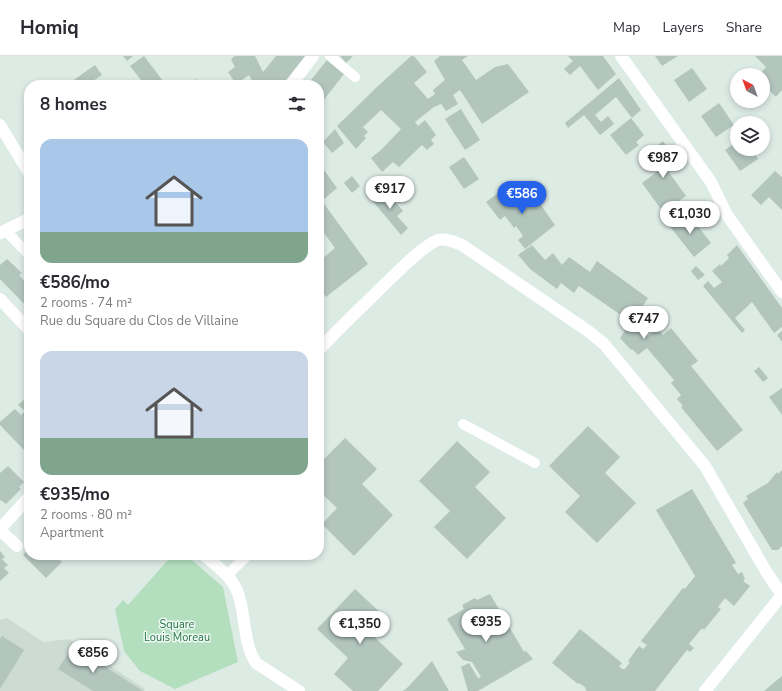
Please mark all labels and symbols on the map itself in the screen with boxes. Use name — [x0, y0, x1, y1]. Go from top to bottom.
north arrow — [730, 68, 770, 108]
pin: €987 — [639, 145, 687, 179]
pin: €917 — [366, 176, 414, 210]
pin: €586 — [498, 181, 546, 215]
pin: €1,030 — [657, 201, 723, 235]
pin: €747 — [620, 306, 668, 340]
pin: €935 — [462, 609, 510, 643]
pin: €1,350 — [327, 611, 393, 645]
park label: Square Louis Moreau — [144, 617, 210, 645]
pin: €856 — [69, 640, 117, 674]

